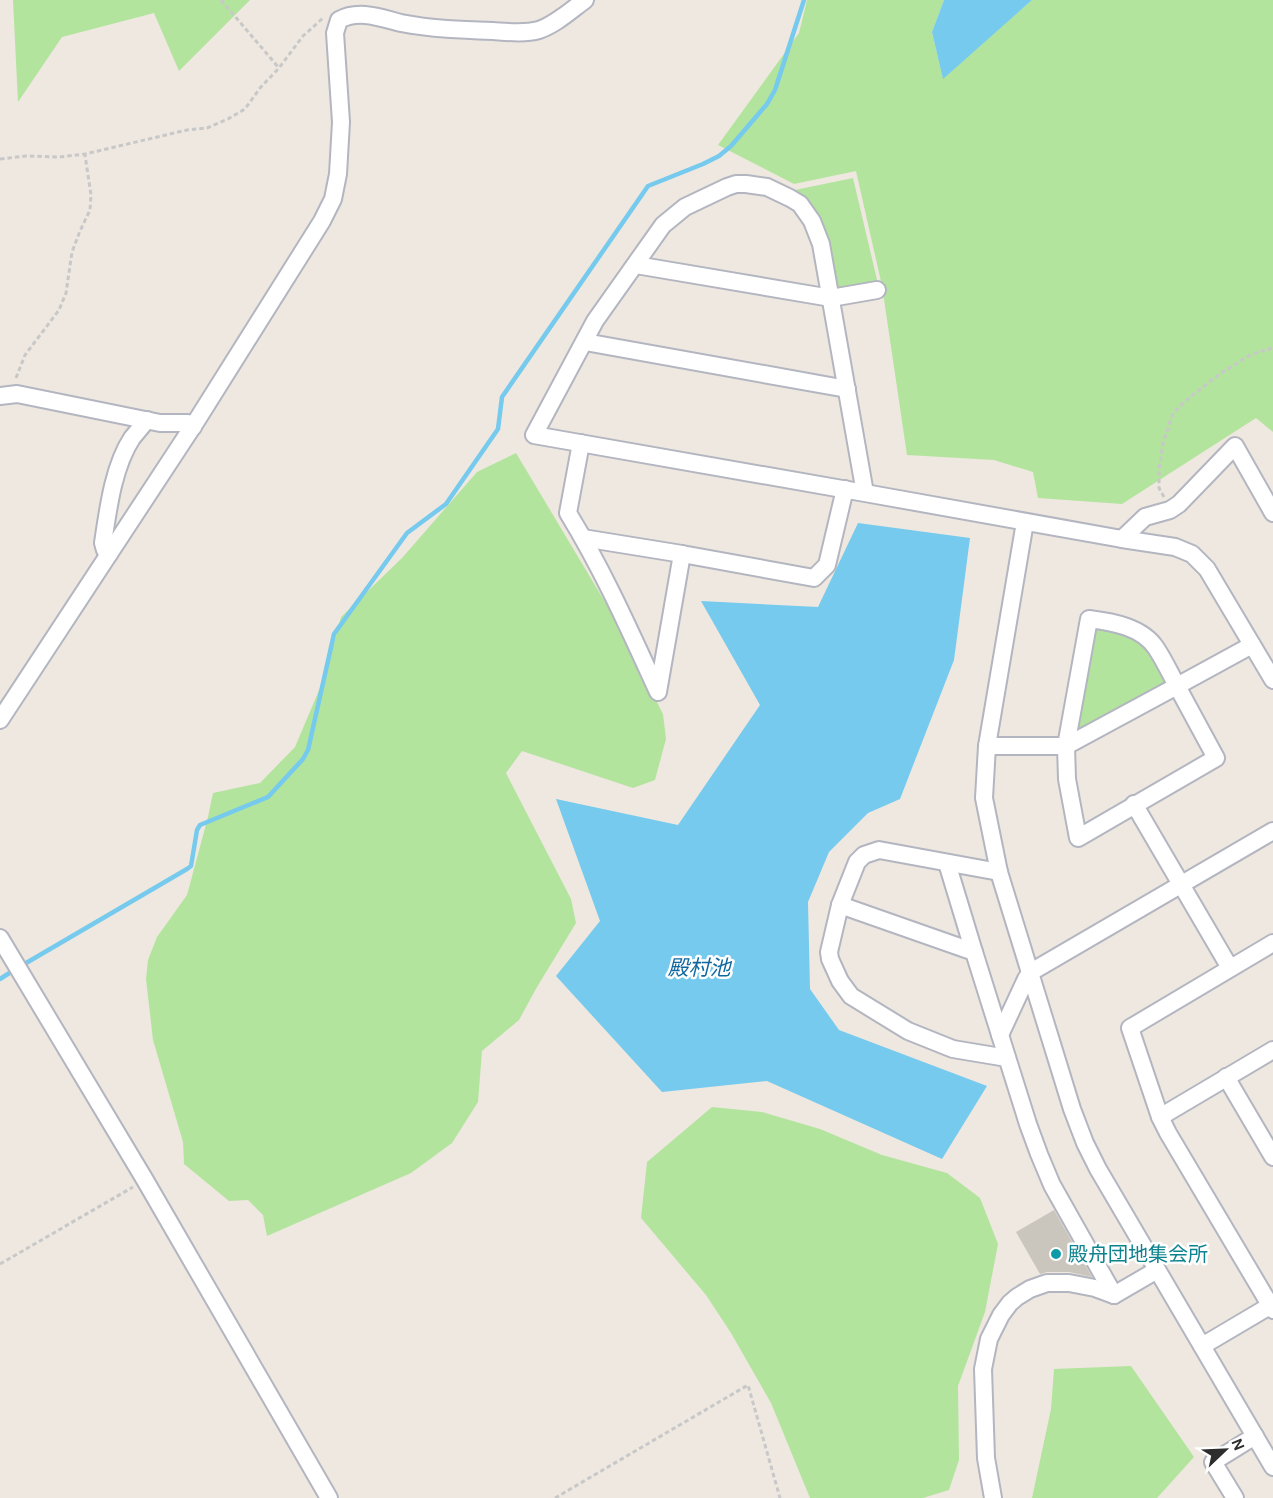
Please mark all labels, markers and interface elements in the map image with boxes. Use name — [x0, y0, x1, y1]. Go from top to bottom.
water label: 殿村池 — [668, 956, 732, 980]
place label: 殿舟団地集会所 — [1068, 1243, 1208, 1266]
marker: 殿舟団地集会所 — [1049, 1247, 1063, 1261]
north arrow — [1195, 1420, 1255, 1480]
text: N — [1227, 1435, 1249, 1453]

